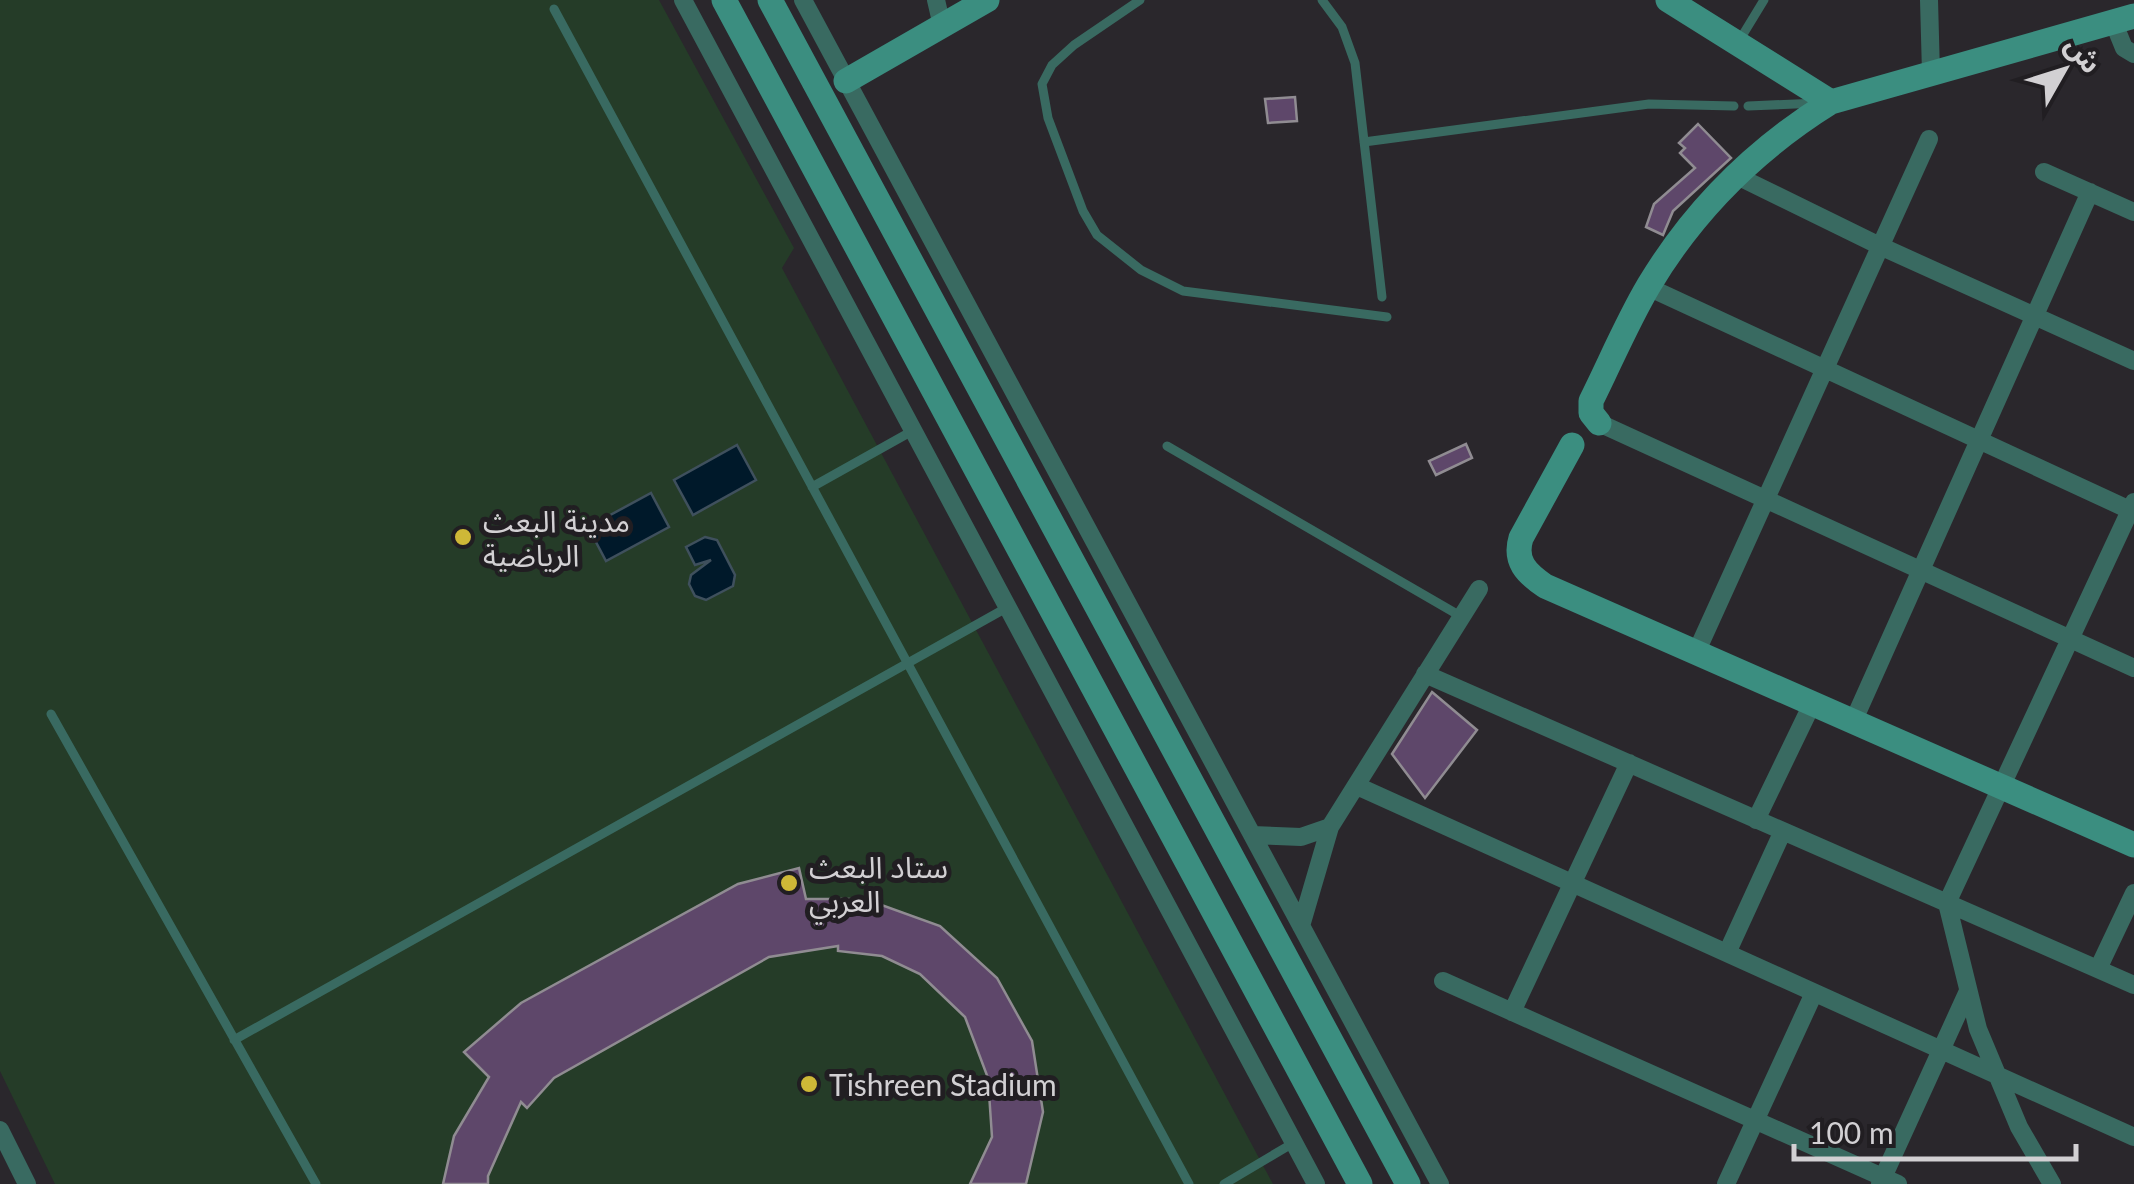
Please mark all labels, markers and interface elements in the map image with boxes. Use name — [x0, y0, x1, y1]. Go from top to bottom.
north arrow — [2014, 20, 2114, 120]
text: ش — [2059, 28, 2109, 79]
place label: مدينة البعث الرياضية — [483, 502, 630, 573]
marker: مدينة البعث الرياضية — [452, 526, 474, 548]
place label: ستاد البعث العربي — [809, 848, 948, 925]
marker: ستاد البعث العربي — [778, 872, 800, 894]
place label: Tishreen Stadium — [829, 1066, 1057, 1102]
marker: Tishreen Stadium — [798, 1073, 820, 1095]
scale bar — [1794, 1099, 2076, 1161]
text: 100 m — [1809, 1114, 1894, 1150]

